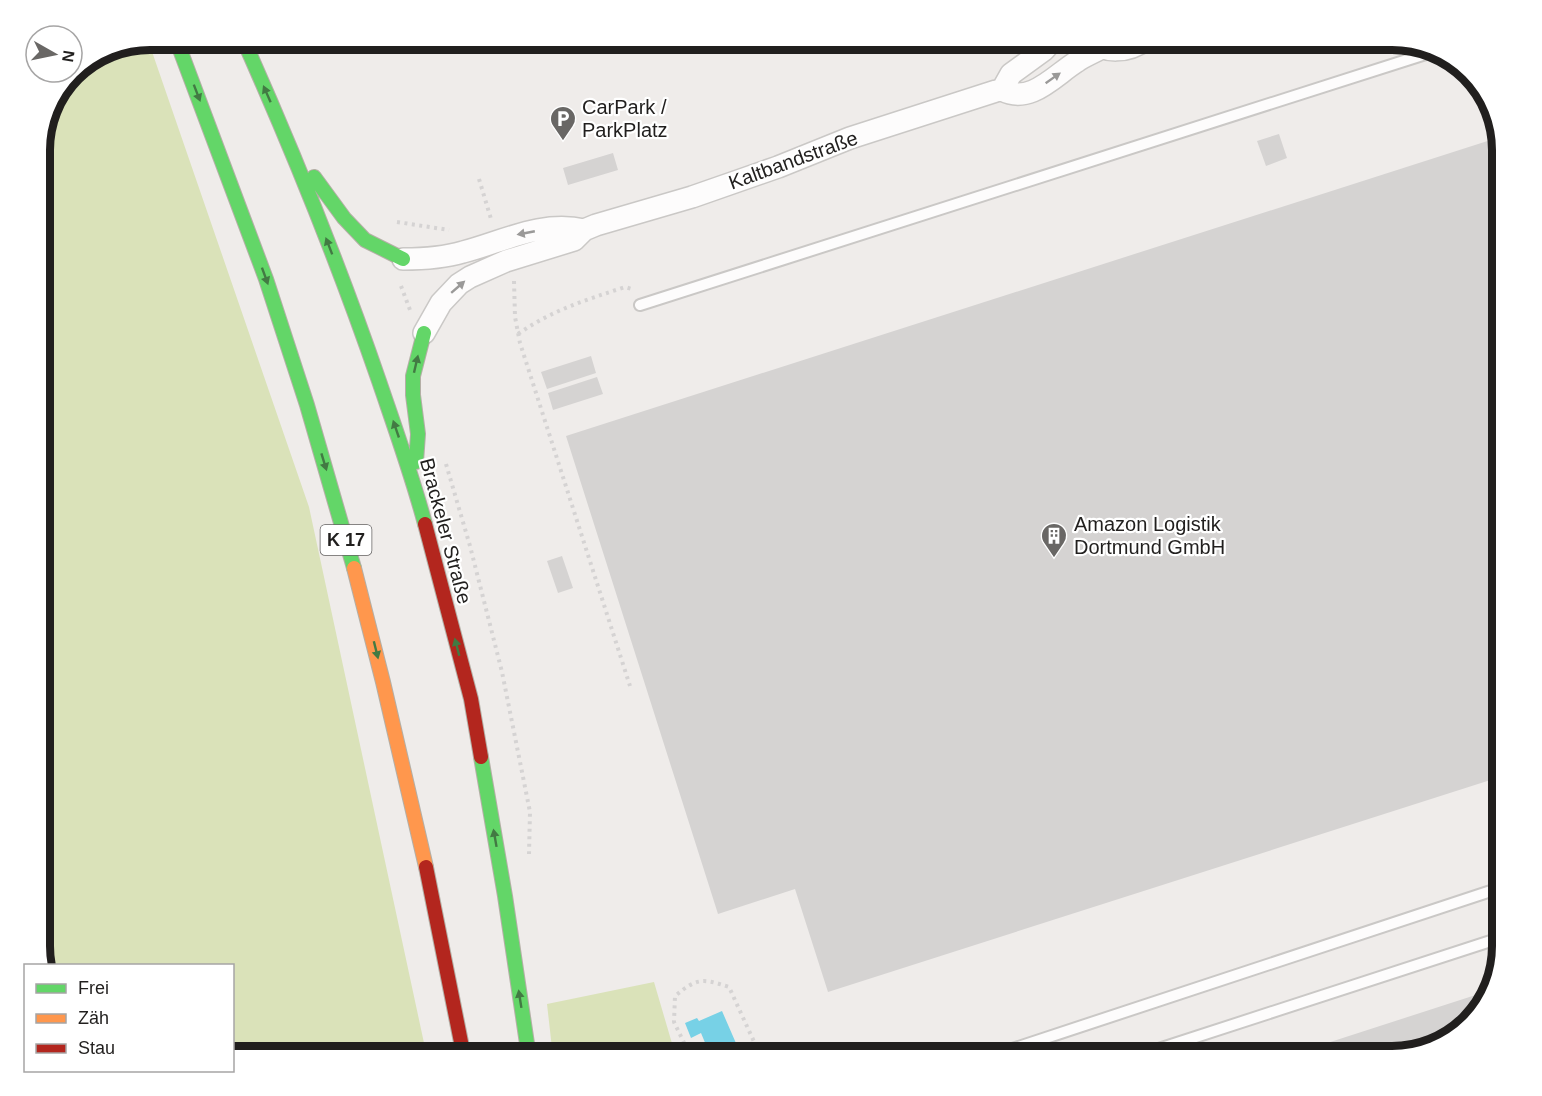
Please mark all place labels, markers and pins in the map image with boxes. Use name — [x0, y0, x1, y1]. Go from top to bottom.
place label: CarPark / ParkPlatz — [582, 96, 668, 141]
parking icon: CarPark / ParkPlatz — [548, 104, 578, 142]
place label: Amazon Logistik Dortmund GmbH — [1074, 513, 1225, 558]
building icon: Amazon Logistik Dortmund GmbH — [1039, 521, 1069, 559]

